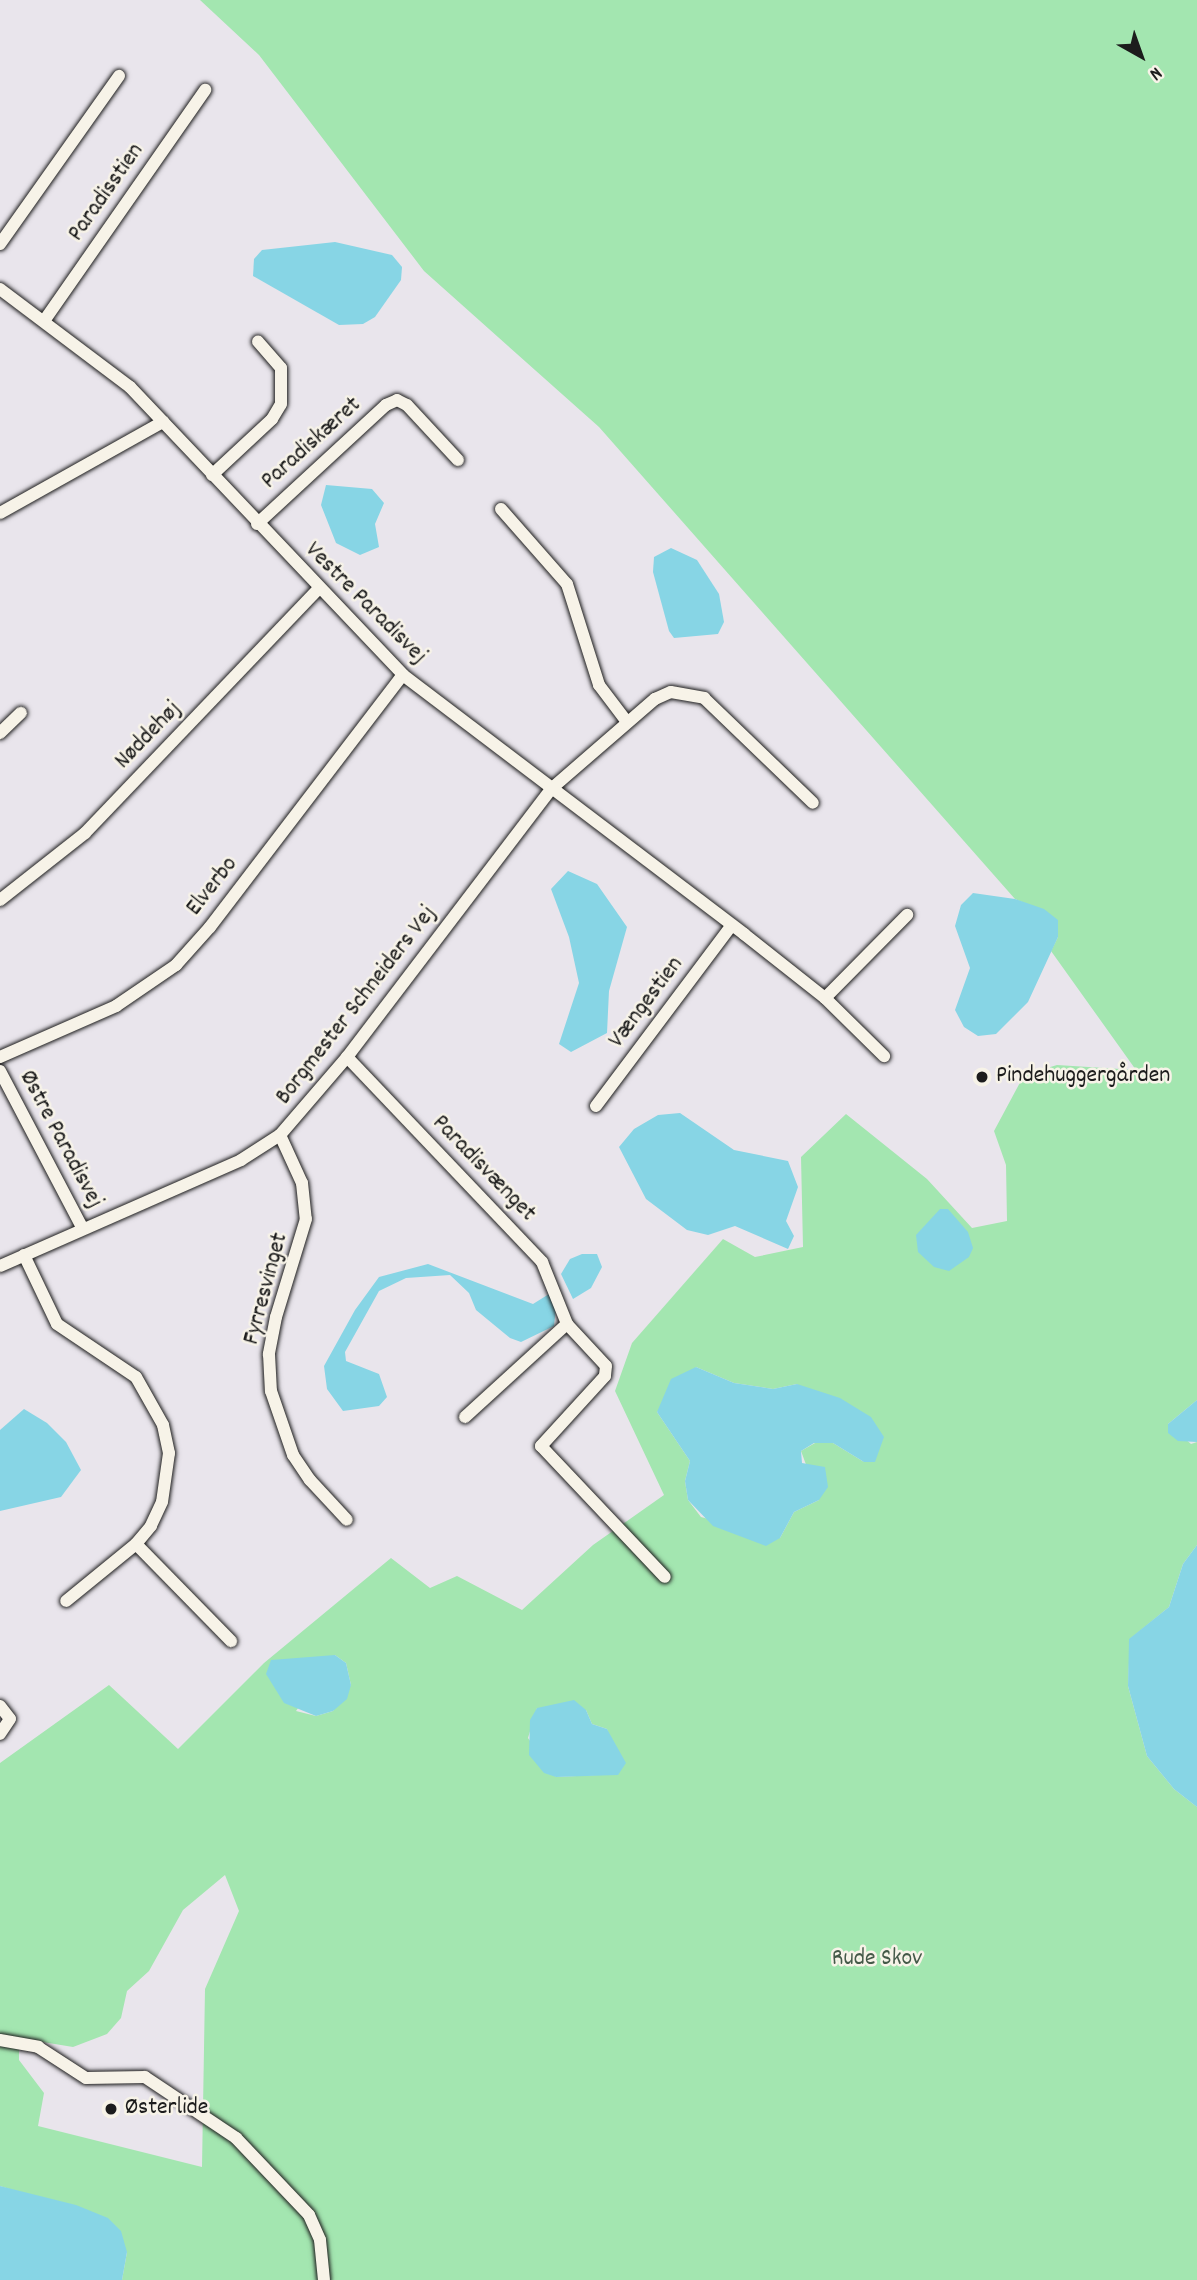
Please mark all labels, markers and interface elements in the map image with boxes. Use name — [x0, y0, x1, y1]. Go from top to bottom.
north arrow — [1106, 21, 1176, 91]
text: N — [1143, 59, 1167, 86]
street label: Paradisstien — [63, 138, 151, 248]
street label: Paradiskæret — [256, 392, 368, 496]
street label: Vestre Paradisvej — [298, 537, 432, 671]
street label: Nøddehøj — [110, 696, 188, 776]
street label: Elverbo — [181, 852, 245, 922]
street label: Borgmester Schneiders Vej — [270, 901, 444, 1111]
street label: Vængestien — [603, 952, 691, 1054]
place label: Pindehuggergården — [996, 1063, 1170, 1091]
street label: Østre Paradisvej — [12, 1066, 108, 1214]
marker: Pindehuggergården — [974, 1069, 990, 1085]
street label: Paradisvænget — [425, 1110, 541, 1228]
street label: Fyrresvinget — [238, 1230, 296, 1348]
park label: Rude Skov — [832, 1946, 922, 1974]
place label: Østerlide — [125, 2095, 208, 2123]
marker: Østerlide — [103, 2101, 119, 2117]

